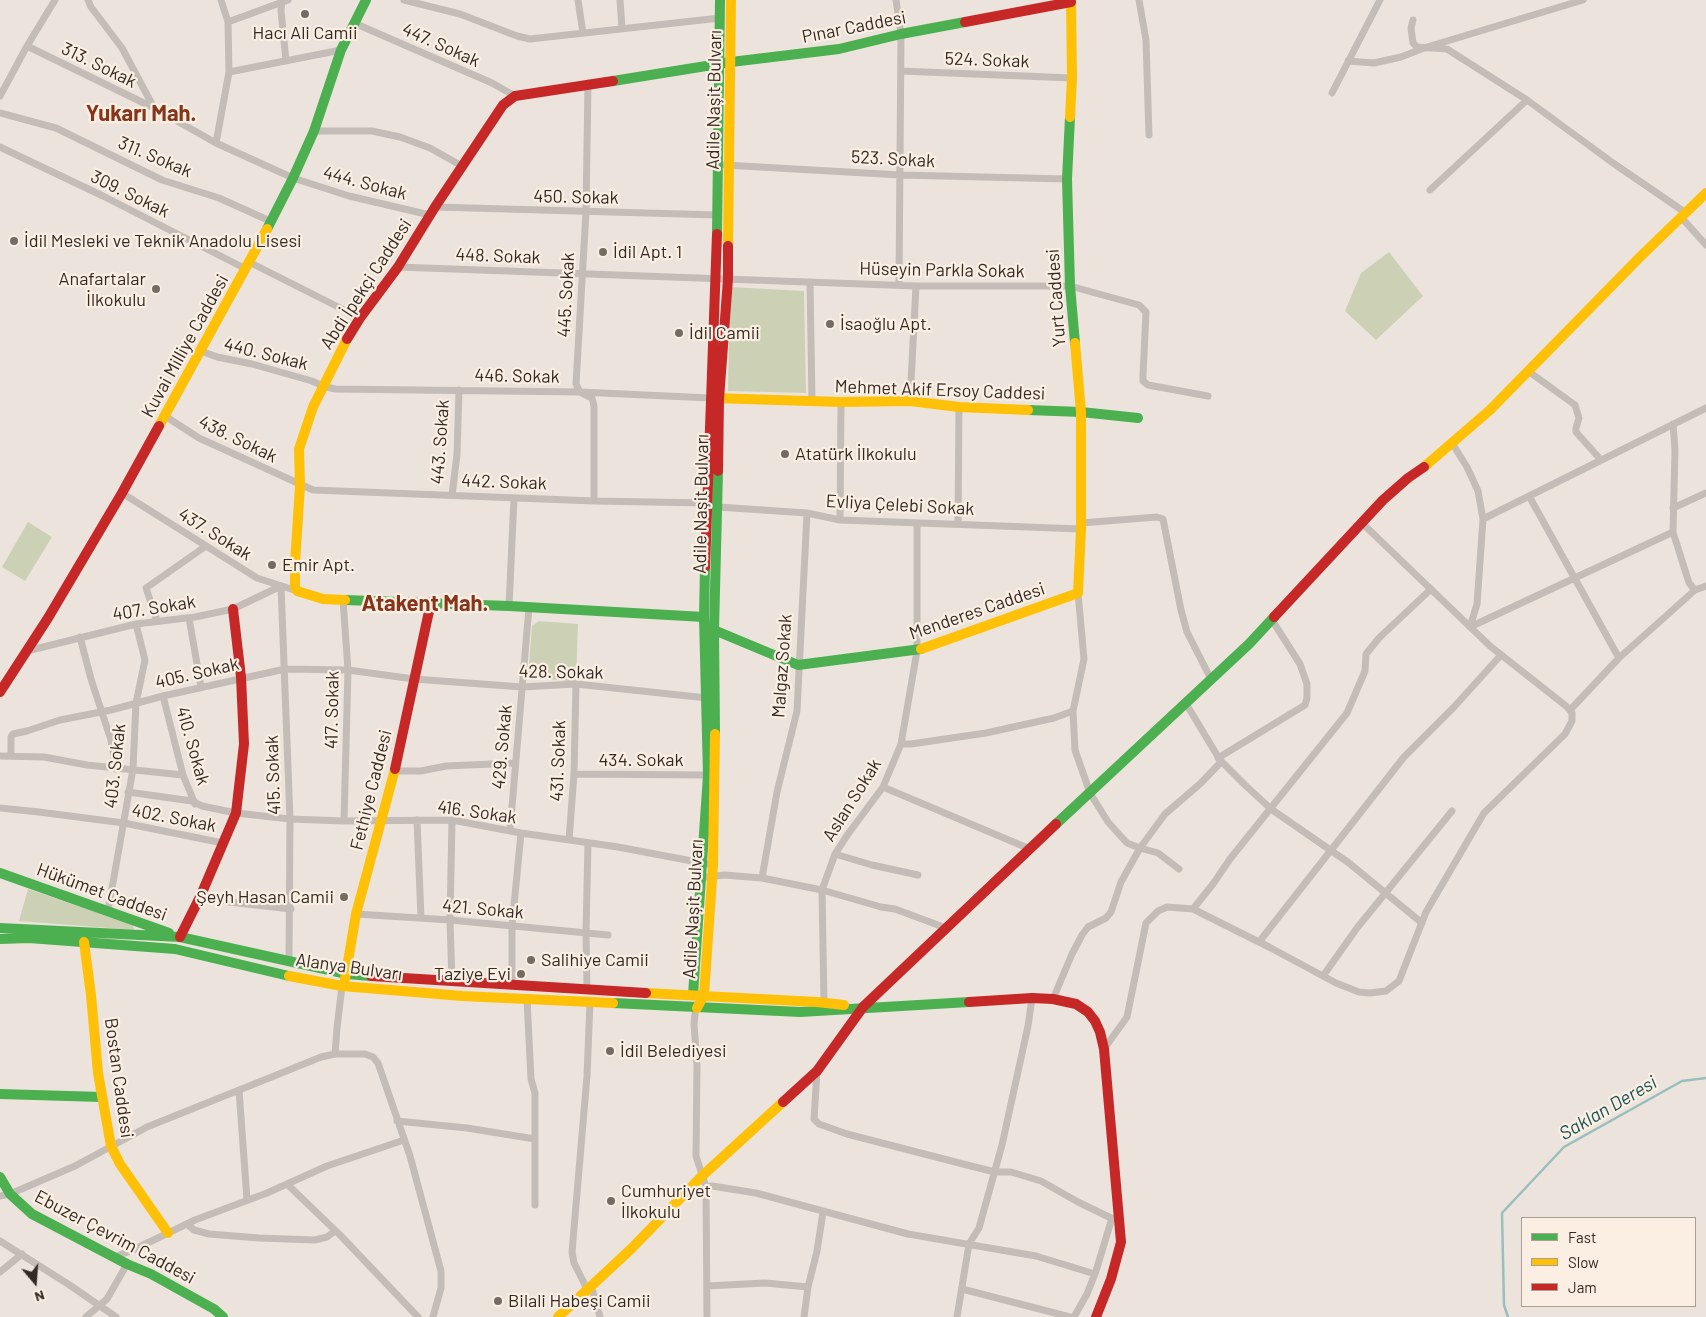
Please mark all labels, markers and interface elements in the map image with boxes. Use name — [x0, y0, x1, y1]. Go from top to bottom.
street label: Pınar Caddesi — [800, 6, 908, 48]
marker: Hacı Ali Camii — [299, 8, 311, 20]
street label: 447. Sokak — [399, 18, 483, 72]
place label: Hacı Ali Camii — [252, 22, 358, 44]
street label: Adile Naşit Bulvarı — [702, 30, 726, 170]
street label: 313. Sokak — [58, 38, 140, 92]
street label: 524. Sokak — [944, 48, 1030, 72]
district label: Yukarı Mah. — [86, 101, 196, 127]
street label: 311. Sokak — [115, 132, 195, 182]
street label: 523. Sokak — [850, 146, 936, 172]
street label: 444. Sokak — [321, 161, 409, 205]
street label: 309. Sokak — [87, 166, 173, 222]
street label: 450. Sokak — [533, 185, 619, 209]
street label: Abdi İpekçi Caddesi — [316, 215, 416, 353]
place label: İdil Mesleki ve Teknik Anadolu Lisesi — [24, 230, 302, 252]
marker: İdil Mesleki ve Teknik Anadolu Lisesi — [8, 235, 20, 247]
place label: İdil Apt. 1 — [613, 241, 682, 263]
street label: 448. Sokak — [455, 244, 541, 268]
marker: İdil Apt. 1 — [597, 246, 609, 258]
street label: Yurt Caddesi — [1042, 248, 1070, 348]
street label: 445. Sokak — [553, 252, 579, 338]
street label: Hüseyin Parkla Sokak — [859, 258, 1025, 282]
place label: Anafartalar İlkokulu — [59, 268, 146, 310]
street label: Kuvai Milliye Caddesi — [137, 271, 233, 421]
marker: Anafartalar İlkokulu — [150, 283, 162, 295]
place label: İsaoğlu Apt. — [840, 313, 932, 335]
marker: İsaoğlu Apt. — [824, 318, 836, 330]
place label: İdil Camii — [689, 322, 760, 344]
marker: İdil Camii — [673, 327, 685, 339]
street label: 440. Sokak — [222, 333, 310, 375]
street label: 446. Sokak — [474, 364, 560, 388]
street label: Mehmet Akif Ersoy Caddesi — [834, 376, 1046, 404]
street label: 443. Sokak — [426, 399, 454, 485]
street label: 438. Sokak — [195, 411, 281, 467]
street label: Adile Naşit Bulvarı — [689, 434, 713, 574]
place label: Atatürk İlkokulu — [795, 443, 917, 465]
marker: Atatürk İlkokulu — [779, 448, 791, 460]
street label: 442. Sokak — [461, 470, 547, 494]
street label: Evliya Çelebi Sokak — [825, 490, 975, 520]
street label: 437. Sokak — [174, 503, 256, 565]
place label: Emir Apt. — [282, 554, 355, 576]
marker: Emir Apt. — [266, 559, 278, 571]
street label: Menderes Caddesi — [906, 578, 1048, 644]
street label: 407. Sokak — [111, 591, 197, 625]
district label: Atakent Mah. — [362, 591, 488, 617]
street label: Malgaz Sokak — [768, 613, 796, 719]
street label: 405. Sokak — [153, 653, 241, 693]
street label: 428. Sokak — [518, 660, 604, 684]
street label: 417. Sokak — [321, 671, 343, 749]
street label: 410. Sokak — [171, 704, 215, 788]
street label: 429. Sokak — [488, 704, 516, 790]
street label: 431. Sokak — [546, 720, 570, 802]
street label: 403. Sokak — [100, 722, 130, 810]
street label: Fethiye Caddesi — [346, 728, 396, 852]
street label: 415. Sokak — [261, 735, 285, 815]
street label: 434. Sokak — [598, 749, 684, 771]
street label: Aslan Sokak — [818, 755, 886, 845]
street label: 416. Sokak — [436, 796, 518, 828]
street label: 402. Sokak — [130, 799, 218, 837]
street label: Adile Naşit Bulvarı — [679, 839, 707, 979]
street label: Hükümet Caddesi — [34, 858, 170, 926]
place label: Şeyh Hasan Camii — [196, 886, 334, 908]
marker: Şeyh Hasan Camii — [338, 891, 350, 903]
street label: 421. Sokak — [441, 895, 525, 923]
street label: Alanya Bulvarı — [294, 949, 404, 985]
place label: Salihiye Camii — [541, 949, 649, 971]
marker: Salihiye Camii — [525, 954, 537, 966]
place label: Taziye Evi — [434, 963, 511, 985]
marker: Taziye Evi — [515, 968, 527, 980]
street label: Bostan Caddesi — [100, 1017, 138, 1139]
place label: İdil Belediyesi — [620, 1040, 727, 1062]
marker: İdil Belediyesi — [604, 1045, 616, 1057]
water label: Saklan Deresi — [1555, 1071, 1661, 1145]
place label: Cumhuriyet İlkokulu — [621, 1180, 711, 1222]
street label: Ebuzer Çevrim Caddesi — [31, 1185, 199, 1289]
marker: Cumhuriyet İlkokulu — [605, 1195, 617, 1207]
legend — [1521, 1217, 1696, 1307]
text: Fast — [1568, 1228, 1596, 1246]
text: Slow — [1568, 1253, 1599, 1271]
north arrow — [10, 1257, 60, 1307]
text: Jam — [1568, 1278, 1597, 1296]
text: N — [33, 1287, 47, 1306]
place label: Bilali Habeşi Camii — [508, 1290, 651, 1312]
marker: Bilali Habeşi Camii — [492, 1295, 504, 1307]

